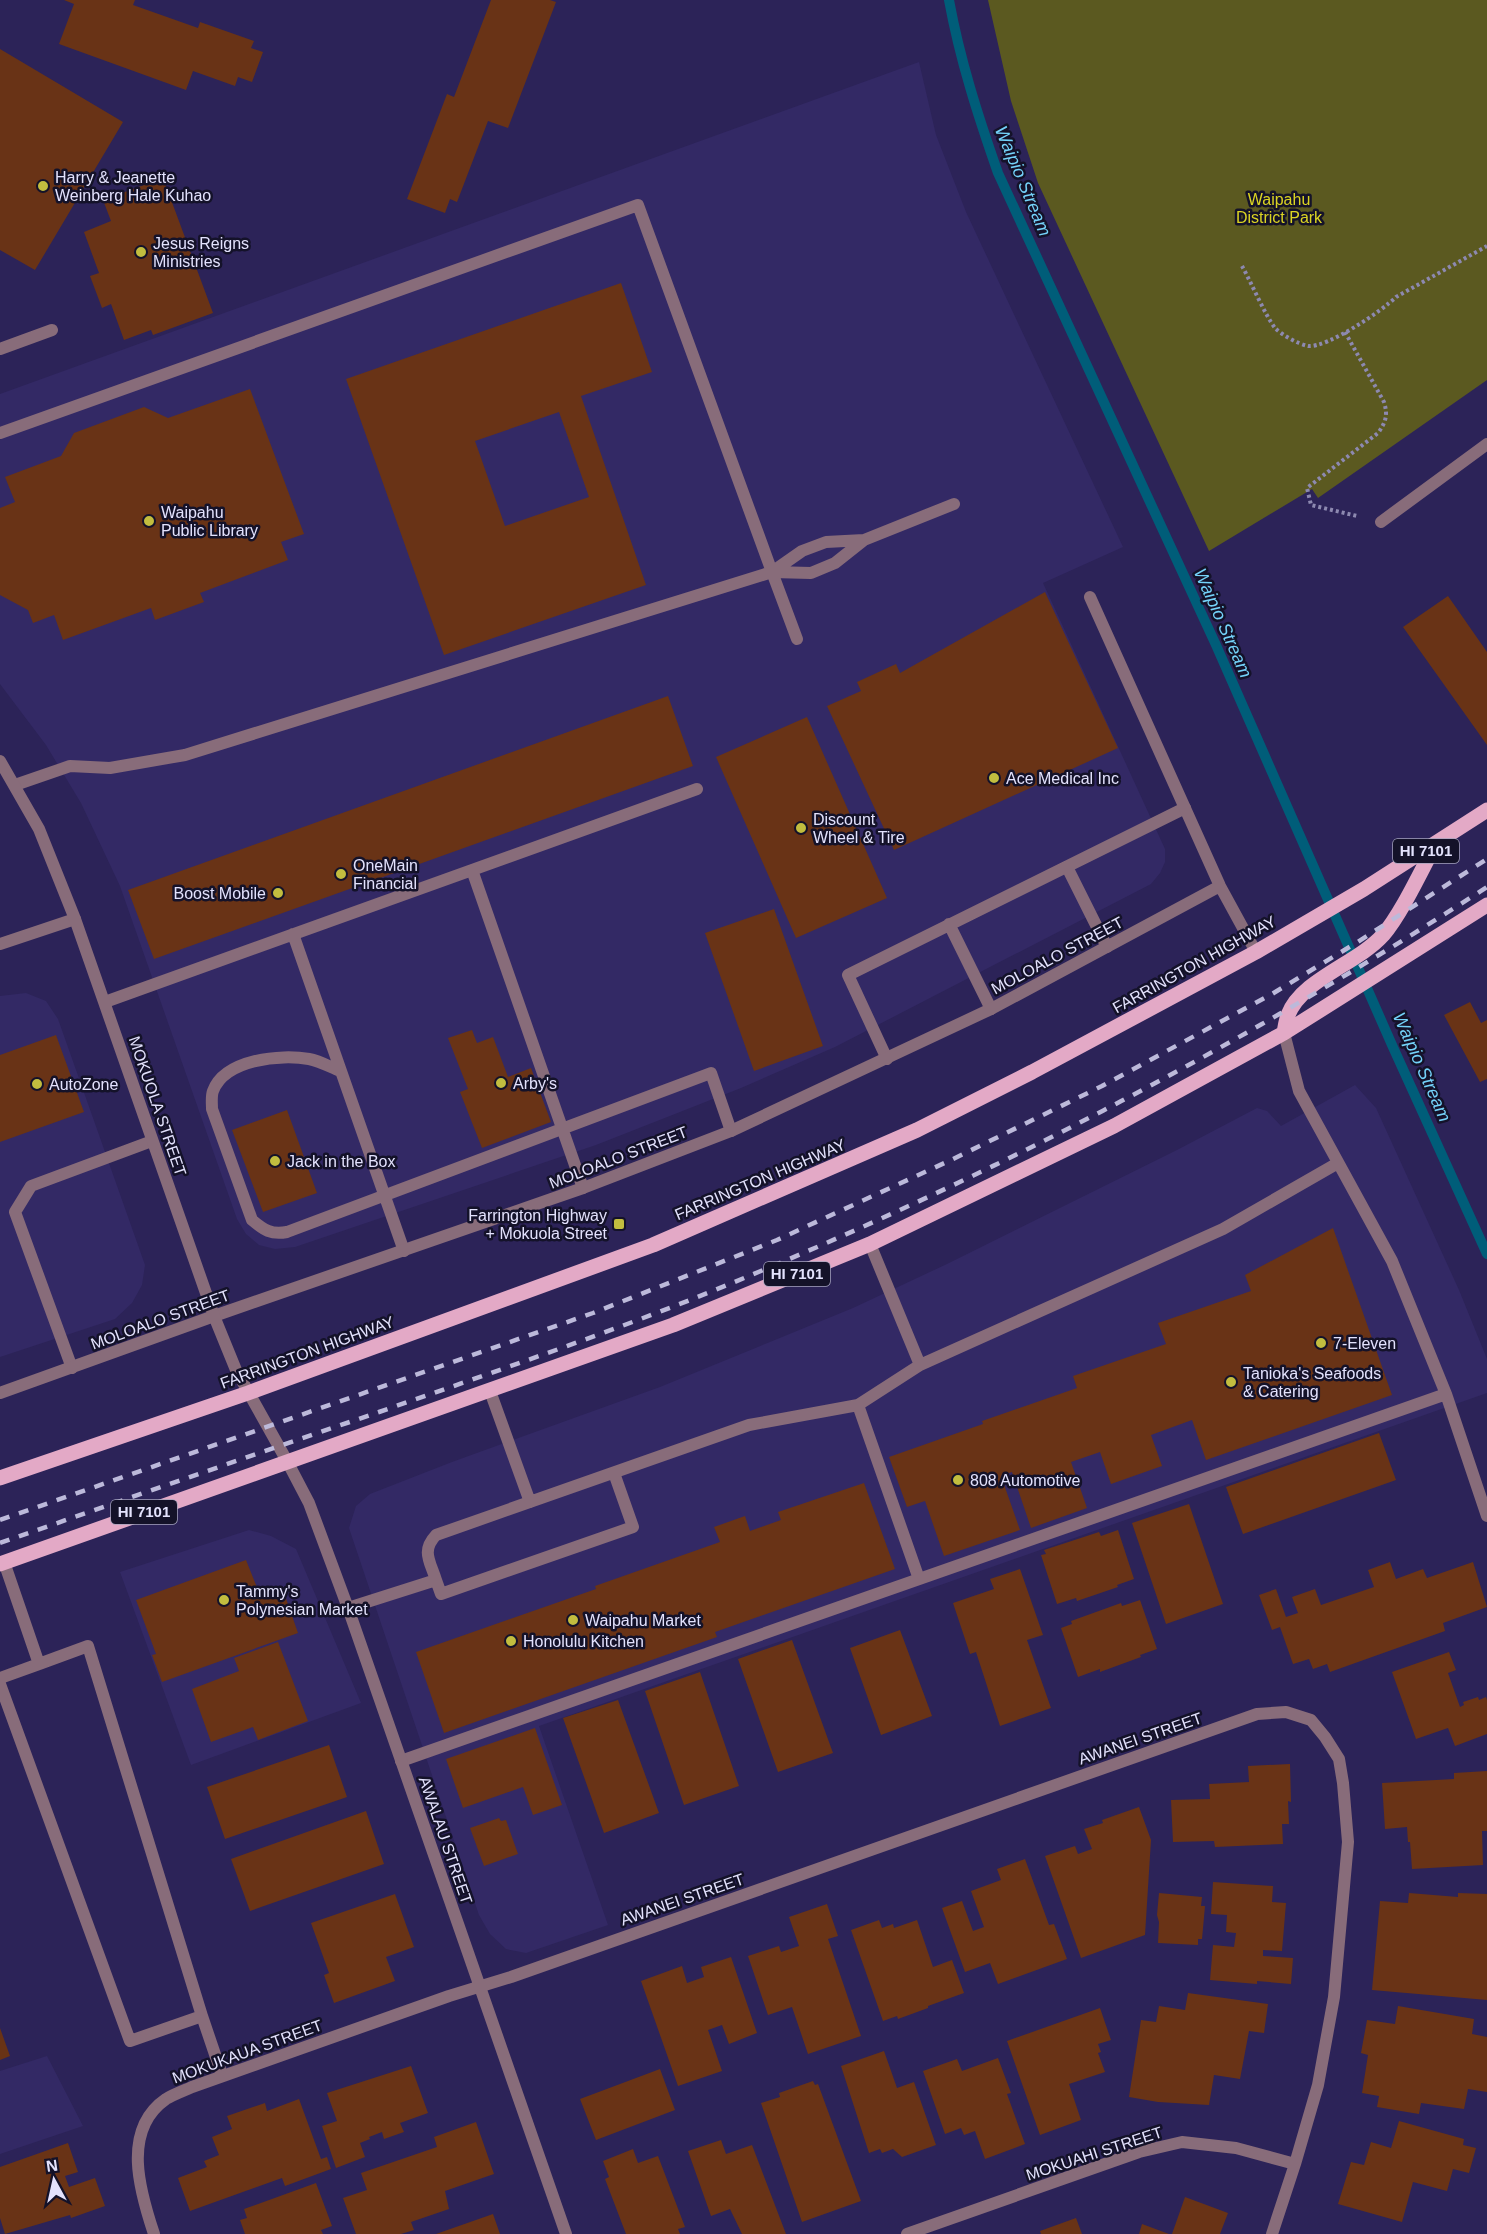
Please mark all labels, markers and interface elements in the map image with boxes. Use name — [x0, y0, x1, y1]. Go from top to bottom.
water label: Waipio Stream — [991, 123, 1055, 239]
place label: Harry & Jeanette Weinberg Hale Kuhao — [55, 169, 211, 204]
marker: Harry & Jeanette Weinberg Hale Kuhao — [36, 179, 50, 193]
park label: Waipahu District Park — [1236, 191, 1323, 226]
place label: Jesus Reigns Ministries — [153, 235, 249, 270]
marker: Jesus Reigns Ministries — [134, 245, 148, 259]
place label: Waipahu Public Library — [161, 504, 258, 539]
marker: Waipahu Public Library — [142, 514, 156, 528]
water label: Waipio Stream — [1190, 565, 1256, 681]
place label: Ace Medical Inc — [1006, 770, 1119, 787]
marker: Ace Medical Inc — [987, 771, 1001, 785]
place label: Discount Wheel & Tire — [813, 811, 905, 846]
marker: Discount Wheel & Tire — [794, 821, 808, 835]
road number: HI 7101 — [1393, 839, 1459, 863]
place label: OneMain Financial — [353, 857, 418, 892]
marker: OneMain Financial — [334, 867, 348, 881]
place label: Boost Mobile — [174, 885, 266, 902]
marker: Boost Mobile — [271, 886, 285, 900]
street label: FARRINGTON HIGHWAY — [1110, 912, 1279, 1016]
street label: MOLOALO STREET — [988, 913, 1126, 997]
water label: Waipio Stream — [1389, 1009, 1455, 1125]
street label: MOKUOLA STREET — [126, 1034, 190, 1178]
place label: Arby's — [513, 1075, 557, 1092]
place label: AutoZone — [49, 1076, 118, 1093]
marker: Arby's — [494, 1076, 508, 1090]
marker: AutoZone — [30, 1077, 44, 1091]
street label: MOLOALO STREET — [547, 1123, 690, 1192]
street label: FARRINGTON HIGHWAY — [672, 1136, 848, 1223]
place label: Jack in the Box — [287, 1153, 396, 1170]
marker: Jack in the Box — [268, 1154, 282, 1168]
place label: Farrington Highway + Mokuola Street — [468, 1207, 608, 1242]
marker: Farrington Highway + Mokuola Street — [612, 1217, 626, 1231]
road number: HI 7101 — [764, 1262, 830, 1286]
street label: MOLOALO STREET — [88, 1286, 232, 1353]
street label: FARRINGTON HIGHWAY — [218, 1313, 397, 1392]
place label: 7-Eleven — [1333, 1335, 1396, 1352]
marker: 7-Eleven — [1314, 1336, 1328, 1350]
place label: Tanioka's Seafoods & Catering — [1243, 1365, 1381, 1400]
marker: Tanioka's Seafoods & Catering — [1224, 1375, 1238, 1389]
place label: 808 Automotive — [970, 1472, 1080, 1489]
marker: 808 Automotive — [951, 1473, 965, 1487]
road number: HI 7101 — [111, 1500, 177, 1524]
place label: Tammy's Polynesian Market — [236, 1583, 368, 1618]
marker: Tammy's Polynesian Market — [217, 1593, 231, 1607]
place label: Waipahu Market — [585, 1612, 701, 1629]
marker: Waipahu Market — [566, 1613, 580, 1627]
place label: Honolulu Kitchen — [523, 1633, 644, 1650]
marker: Honolulu Kitchen — [504, 1634, 518, 1648]
street label: AWANEI STREET — [1076, 1709, 1204, 1768]
street label: AWALAU STREET — [416, 1774, 475, 1906]
street label: AWANEI STREET — [618, 1870, 746, 1929]
street label: MOKUKAUA STREET — [170, 2016, 325, 2087]
street label: MOKUAHI STREET — [1024, 2123, 1165, 2184]
north arrow — [24, 2150, 84, 2210]
text: N — [45, 2156, 59, 2175]

